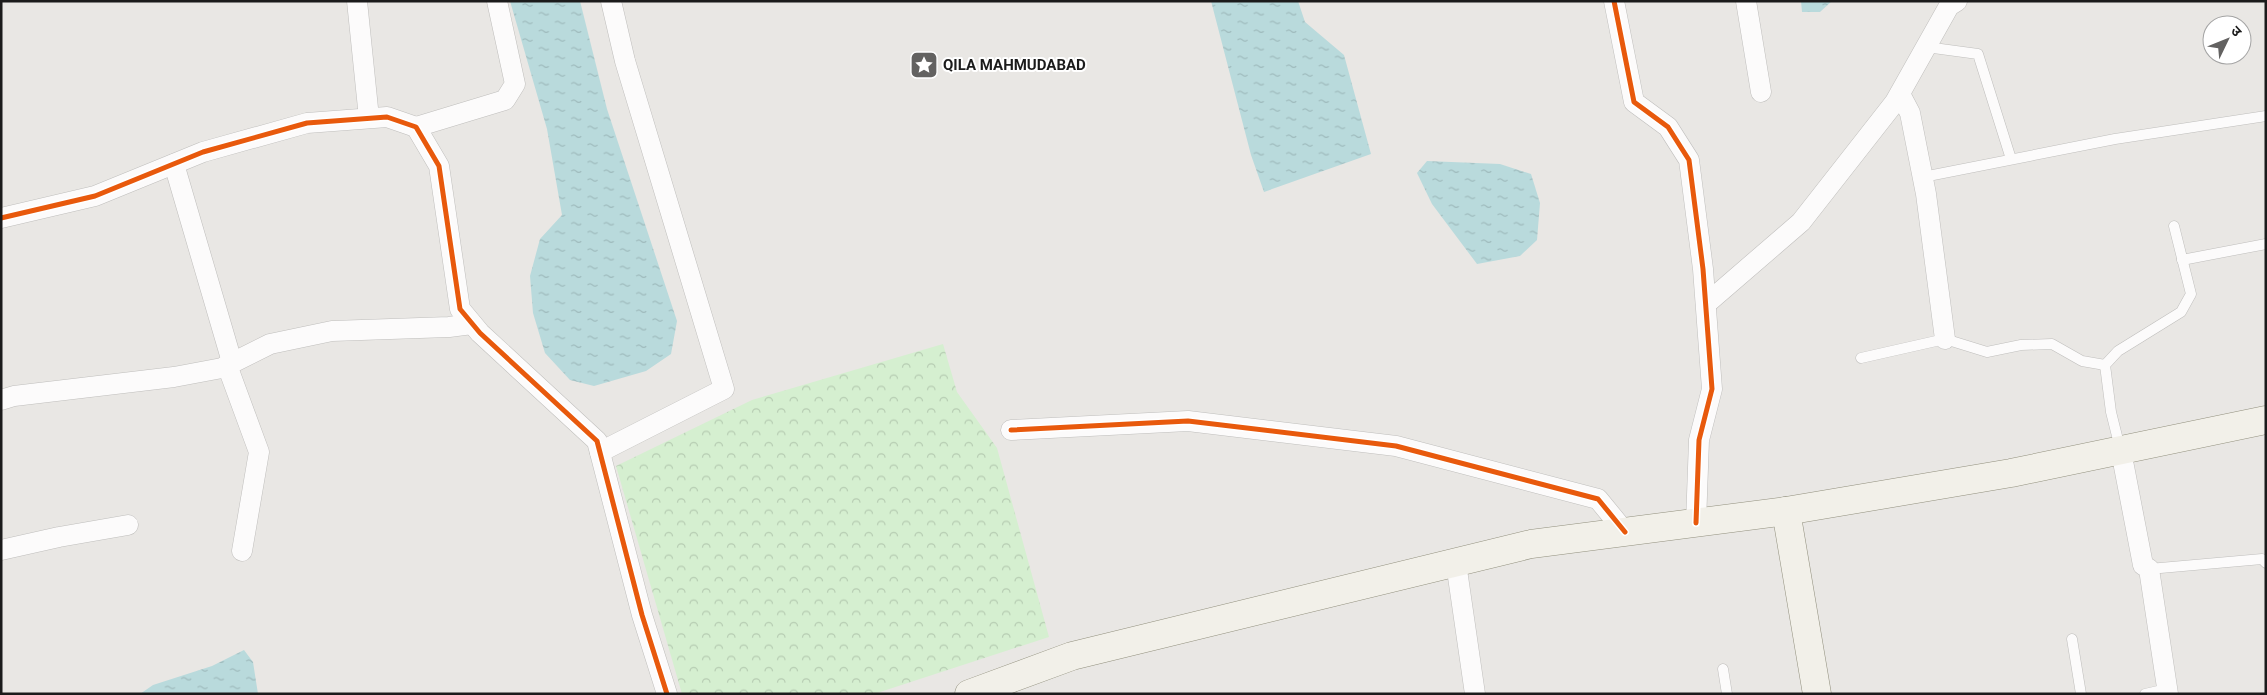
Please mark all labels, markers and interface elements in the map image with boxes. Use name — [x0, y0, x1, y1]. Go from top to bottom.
north arrow — [2202, 15, 2252, 65]
text: उ — [2228, 23, 2246, 40]
place icon: QILA MAHMUDABAD — [909, 50, 939, 80]
place label: QILA MAHMUDABAD — [943, 56, 1086, 74]

